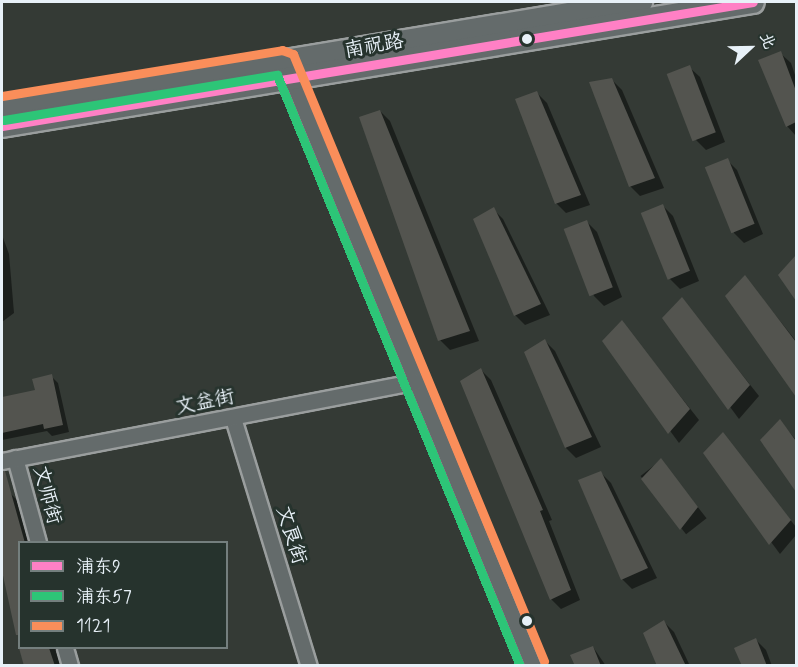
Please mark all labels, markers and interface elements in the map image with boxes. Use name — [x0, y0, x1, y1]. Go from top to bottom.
north arrow — [720, 18, 780, 78]
street label: 南祝路 — [342, 29, 406, 63]
text: 北 — [754, 30, 780, 52]
unlabelled marker — [521, 33, 533, 45]
street label: 文益街 — [173, 384, 237, 420]
street label: 文师街 — [28, 463, 66, 527]
street label: 文良街 — [271, 503, 311, 567]
legend — [18, 541, 228, 649]
text: 浦东9 — [76, 555, 121, 579]
text: 浦东57 — [76, 585, 132, 609]
text: 1121 — [76, 614, 111, 638]
unlabelled marker — [521, 615, 533, 627]

